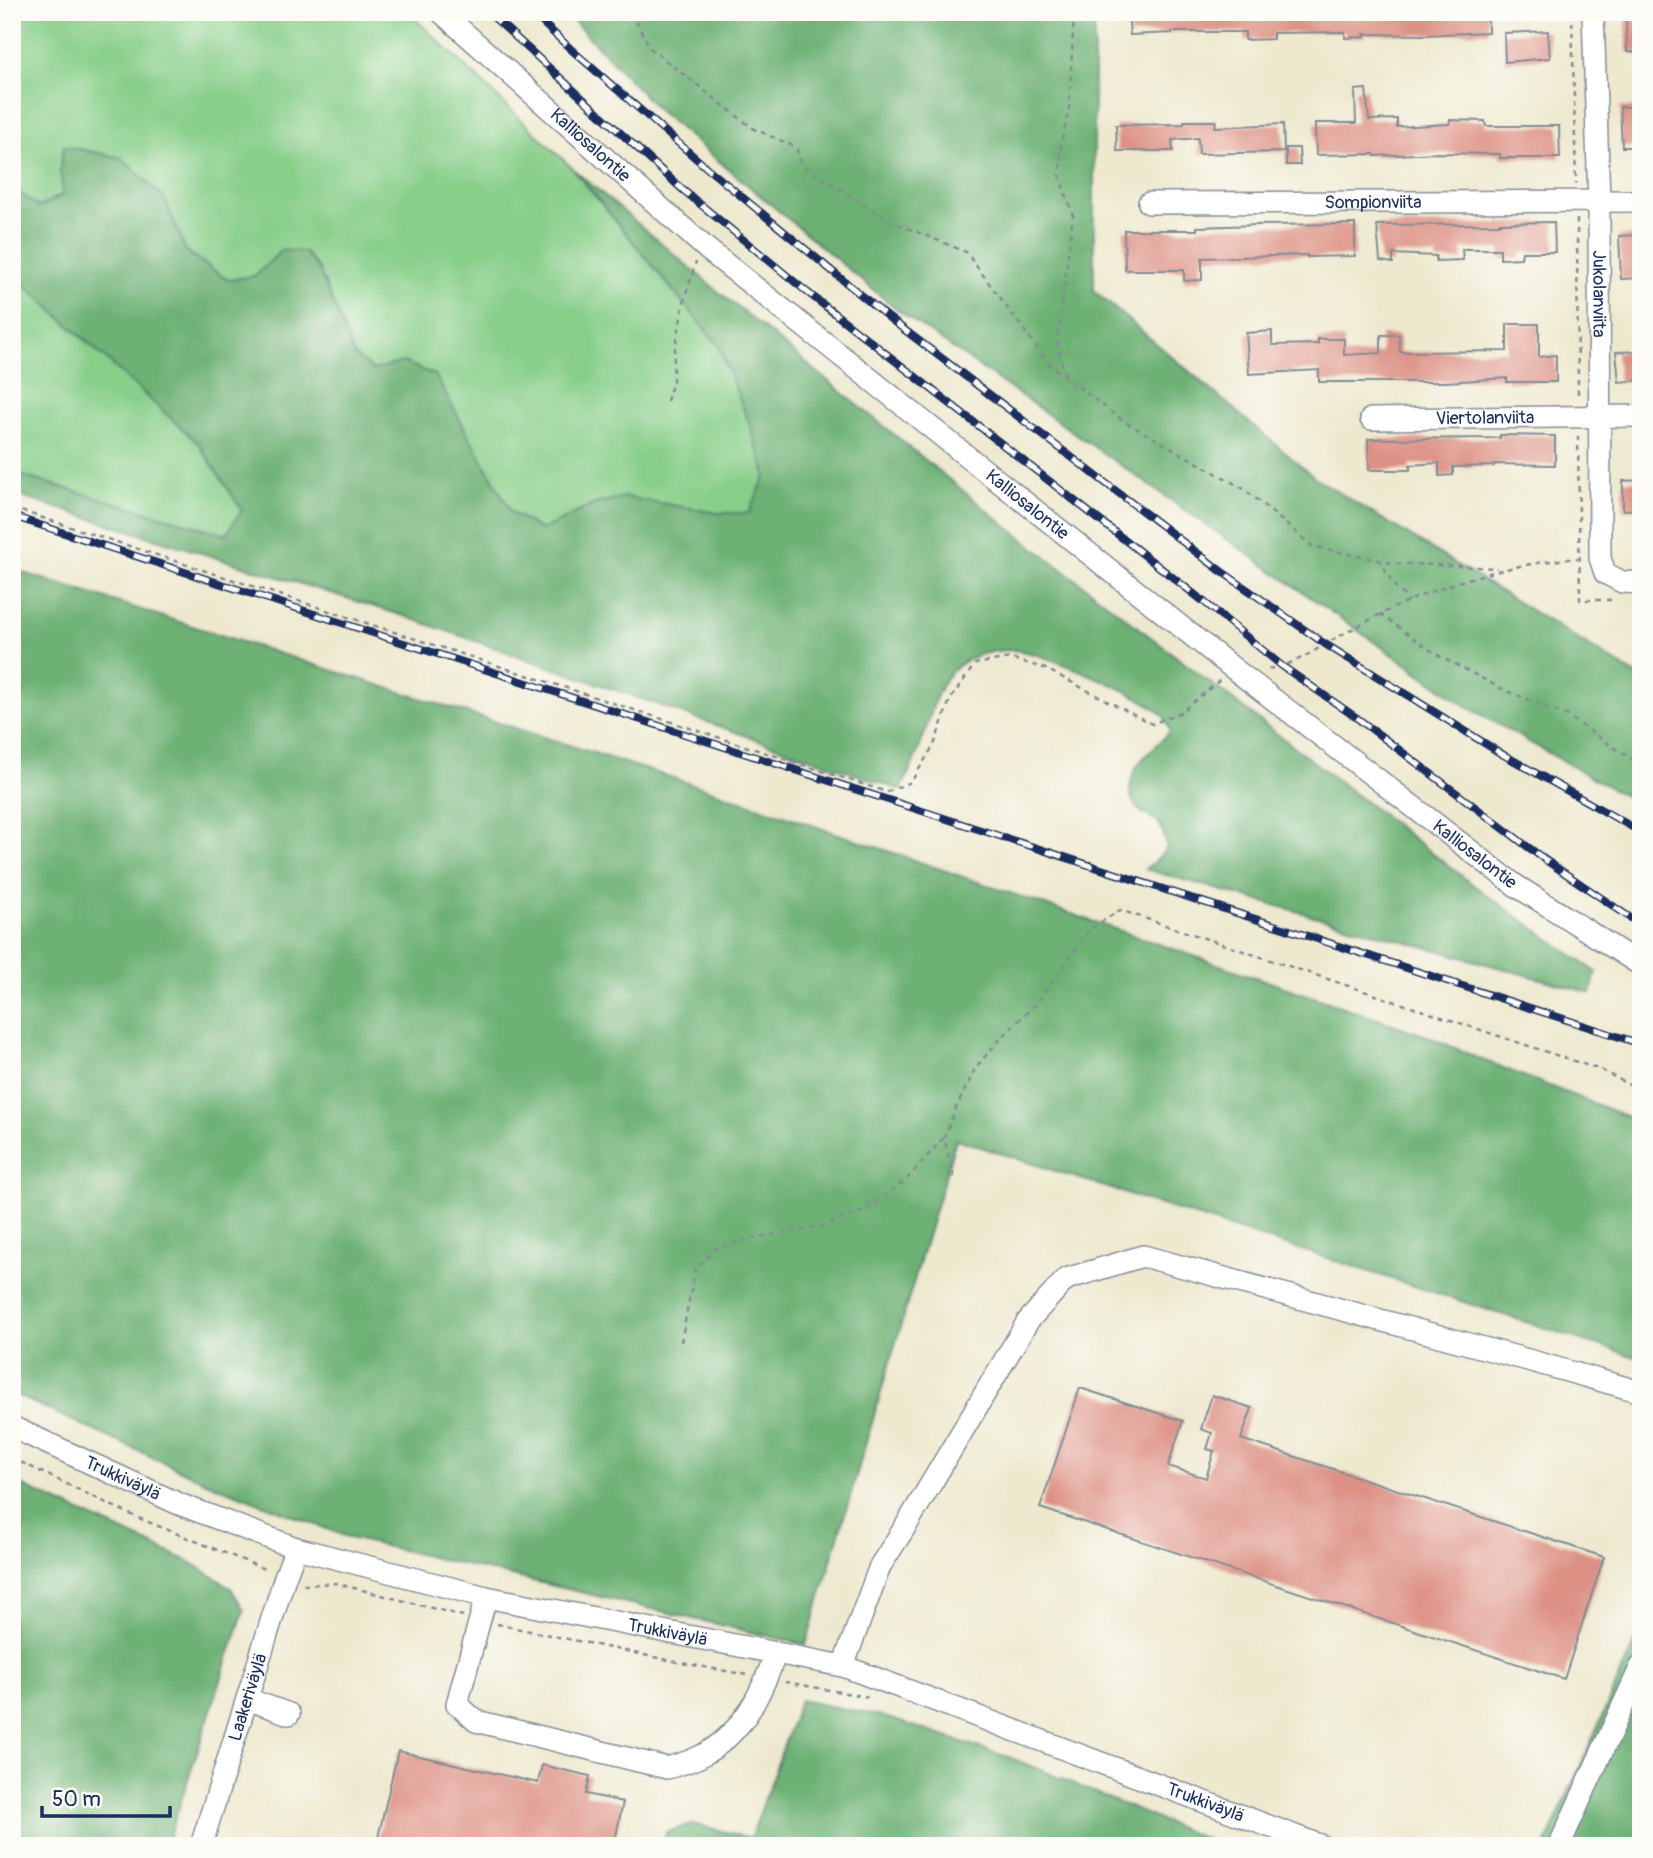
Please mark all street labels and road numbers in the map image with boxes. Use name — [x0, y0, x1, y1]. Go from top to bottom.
street label: Kalliosalontie — [545, 103, 635, 187]
street label: Sompionviita — [1324, 191, 1422, 214]
street label: Jukolanviita — [1587, 250, 1610, 338]
street label: Viertolanviita — [1435, 406, 1535, 430]
street label: Kalliosalontie — [981, 465, 1074, 545]
street label: Kalliosalontie — [1428, 815, 1521, 894]
street label: Trukkiväylä — [81, 1451, 164, 1506]
street label: Trukkiväylä — [625, 1614, 709, 1652]
street label: Laakeriväylä — [223, 1651, 272, 1744]
street label: Trukkiväylä — [1163, 1778, 1247, 1828]

